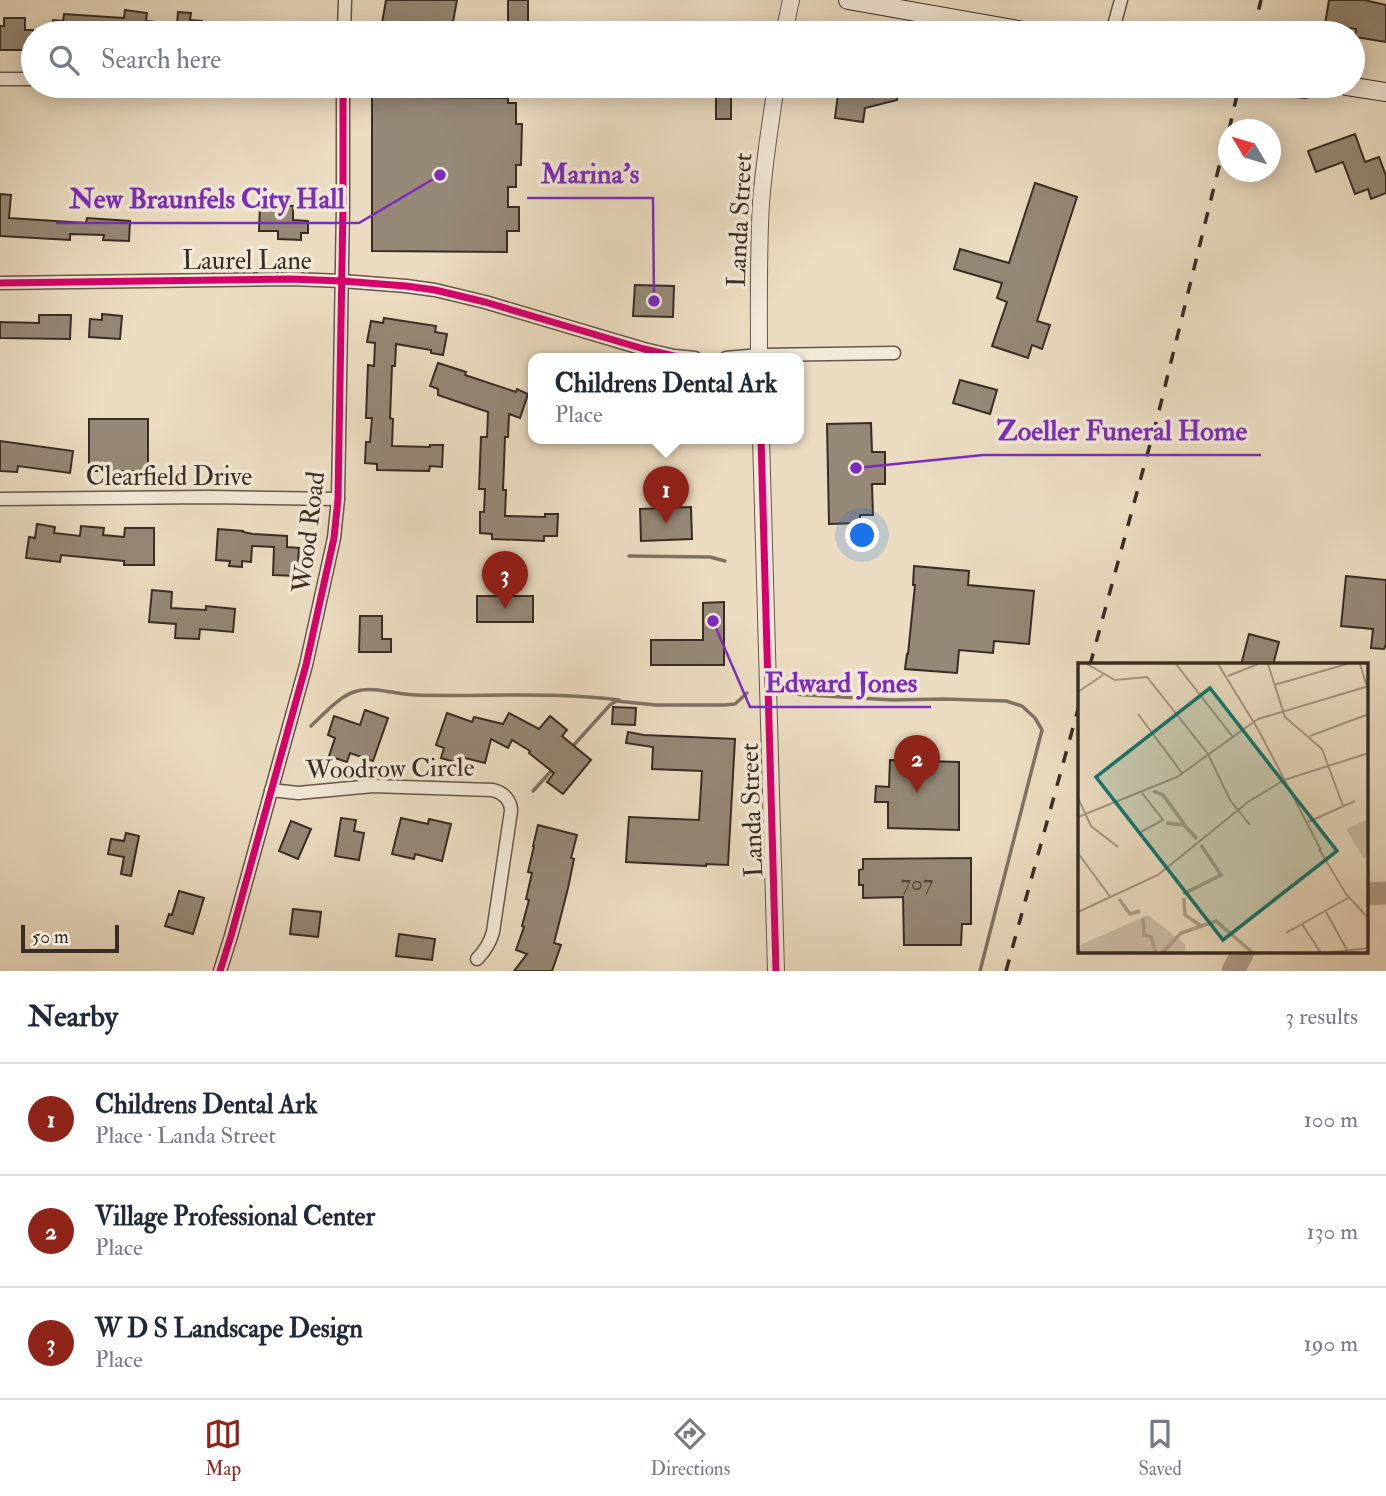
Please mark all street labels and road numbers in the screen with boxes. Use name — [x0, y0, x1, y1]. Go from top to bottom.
street label: Landa Street — [721, 152, 759, 288]
street label: Laurel Lane — [182, 245, 312, 277]
street label: Clearfield Drive — [86, 461, 252, 493]
street label: Wood Road — [286, 470, 332, 596]
street label: Landa Street — [734, 742, 770, 878]
street label: Woodrow Circle — [304, 752, 475, 786]

